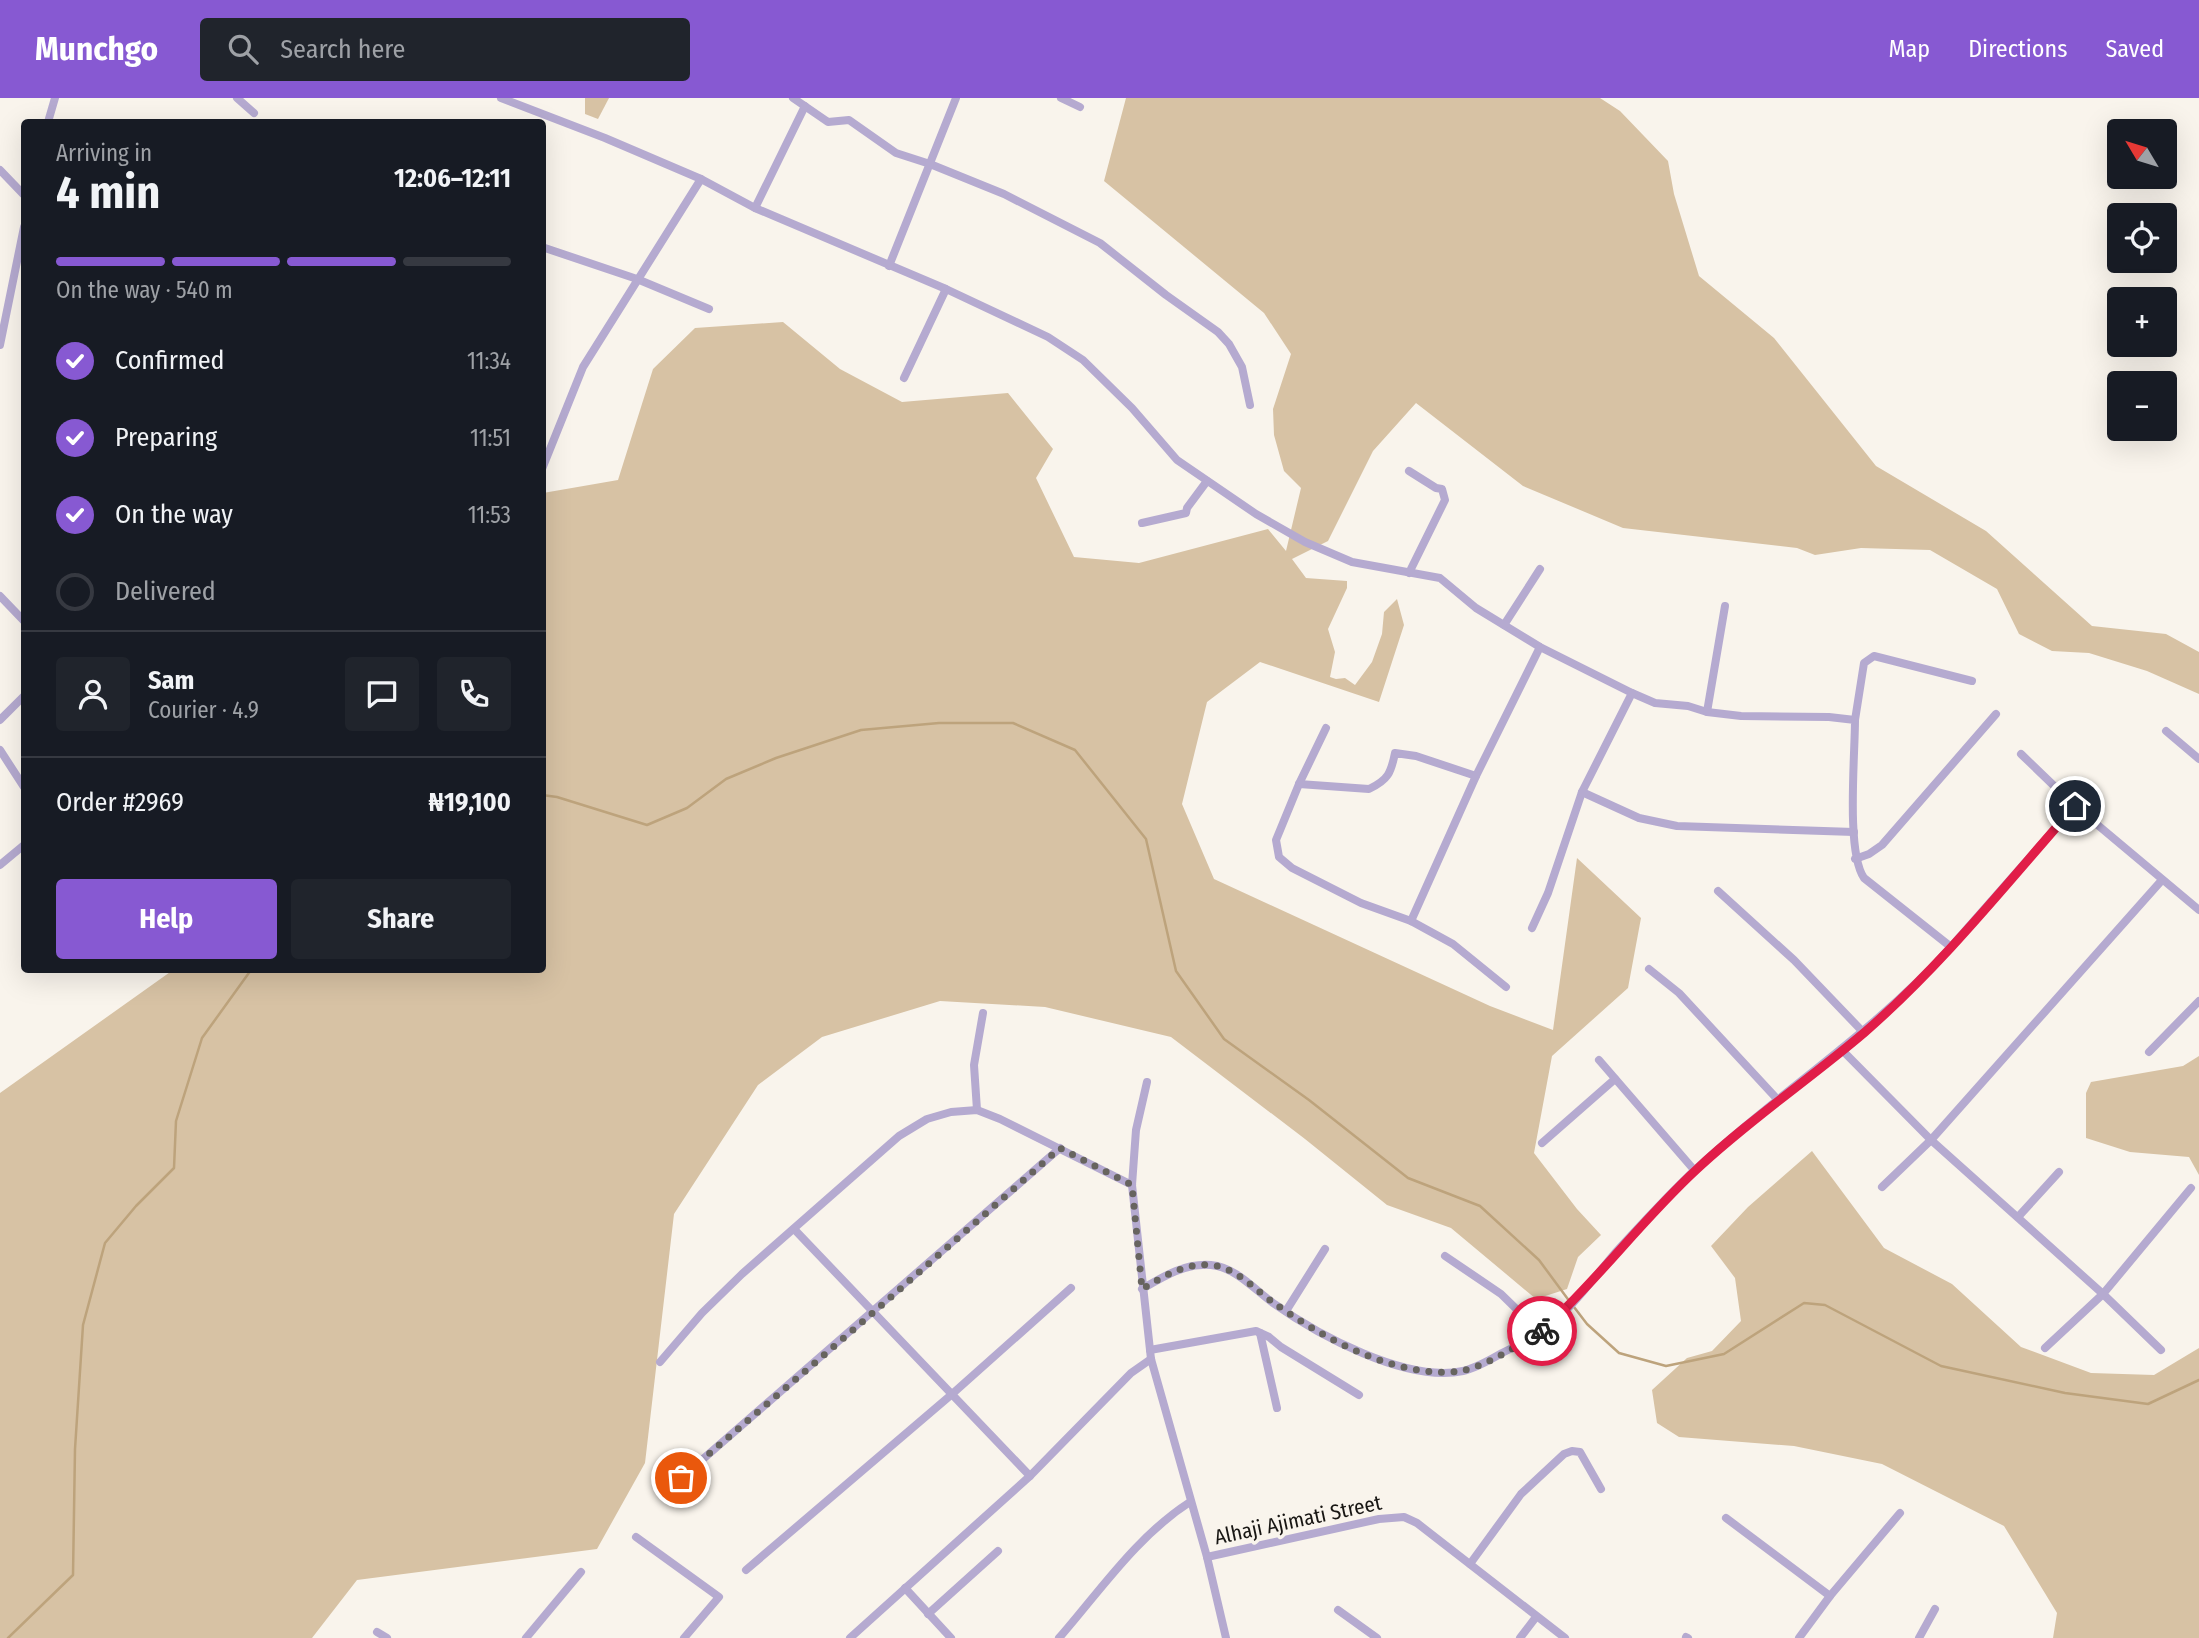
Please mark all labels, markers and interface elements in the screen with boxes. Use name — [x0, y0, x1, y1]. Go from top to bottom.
search box — [200, 18, 690, 81]
text: Munchgo — [35, 29, 158, 69]
icon: search — [224, 30, 262, 68]
text: Search here — [280, 34, 405, 65]
text: Map — [1889, 35, 1930, 63]
text: Directions — [1968, 35, 2067, 63]
text: Saved — [2105, 35, 2164, 63]
north arrow — [2107, 119, 2177, 189]
map controls — [2107, 119, 2177, 441]
text: Arriving in — [56, 139, 152, 167]
text: 12:06–12:11 — [394, 163, 511, 194]
text: 4 min — [56, 165, 160, 220]
button: locate — [2107, 203, 2177, 273]
text: On the way · 540 m — [56, 276, 233, 304]
button: + — [2107, 287, 2177, 357]
icon: check — [56, 342, 94, 380]
text: Confirmed — [115, 345, 225, 376]
text: 11:34 — [467, 347, 511, 375]
button: − — [2107, 371, 2177, 441]
icon: check — [56, 419, 94, 457]
text: Preparing — [115, 422, 217, 453]
text: 11:51 — [470, 424, 511, 452]
icon: check — [56, 496, 94, 534]
text: On the way — [115, 499, 233, 530]
text: 11:53 — [468, 501, 511, 529]
text: Delivered — [115, 576, 216, 607]
button: person — [56, 657, 130, 731]
button: chat — [345, 657, 419, 731]
button: phone — [437, 657, 511, 731]
text: Sam — [148, 665, 194, 696]
text: Courier · 4.9 — [148, 696, 259, 724]
pin — [2045, 776, 2105, 836]
text: Order #2969 — [56, 787, 184, 818]
text: ₦19,100 — [429, 787, 511, 818]
icon: home — [2056, 787, 2094, 825]
button: Help — [56, 879, 277, 959]
button: Share — [291, 879, 511, 959]
courier — [1507, 1296, 1577, 1366]
icon: bike — [1523, 1312, 1561, 1350]
pin — [651, 1448, 711, 1508]
icon: bag — [662, 1459, 700, 1497]
street label: Alhaji Ajimati Street — [1212, 1490, 1384, 1550]

